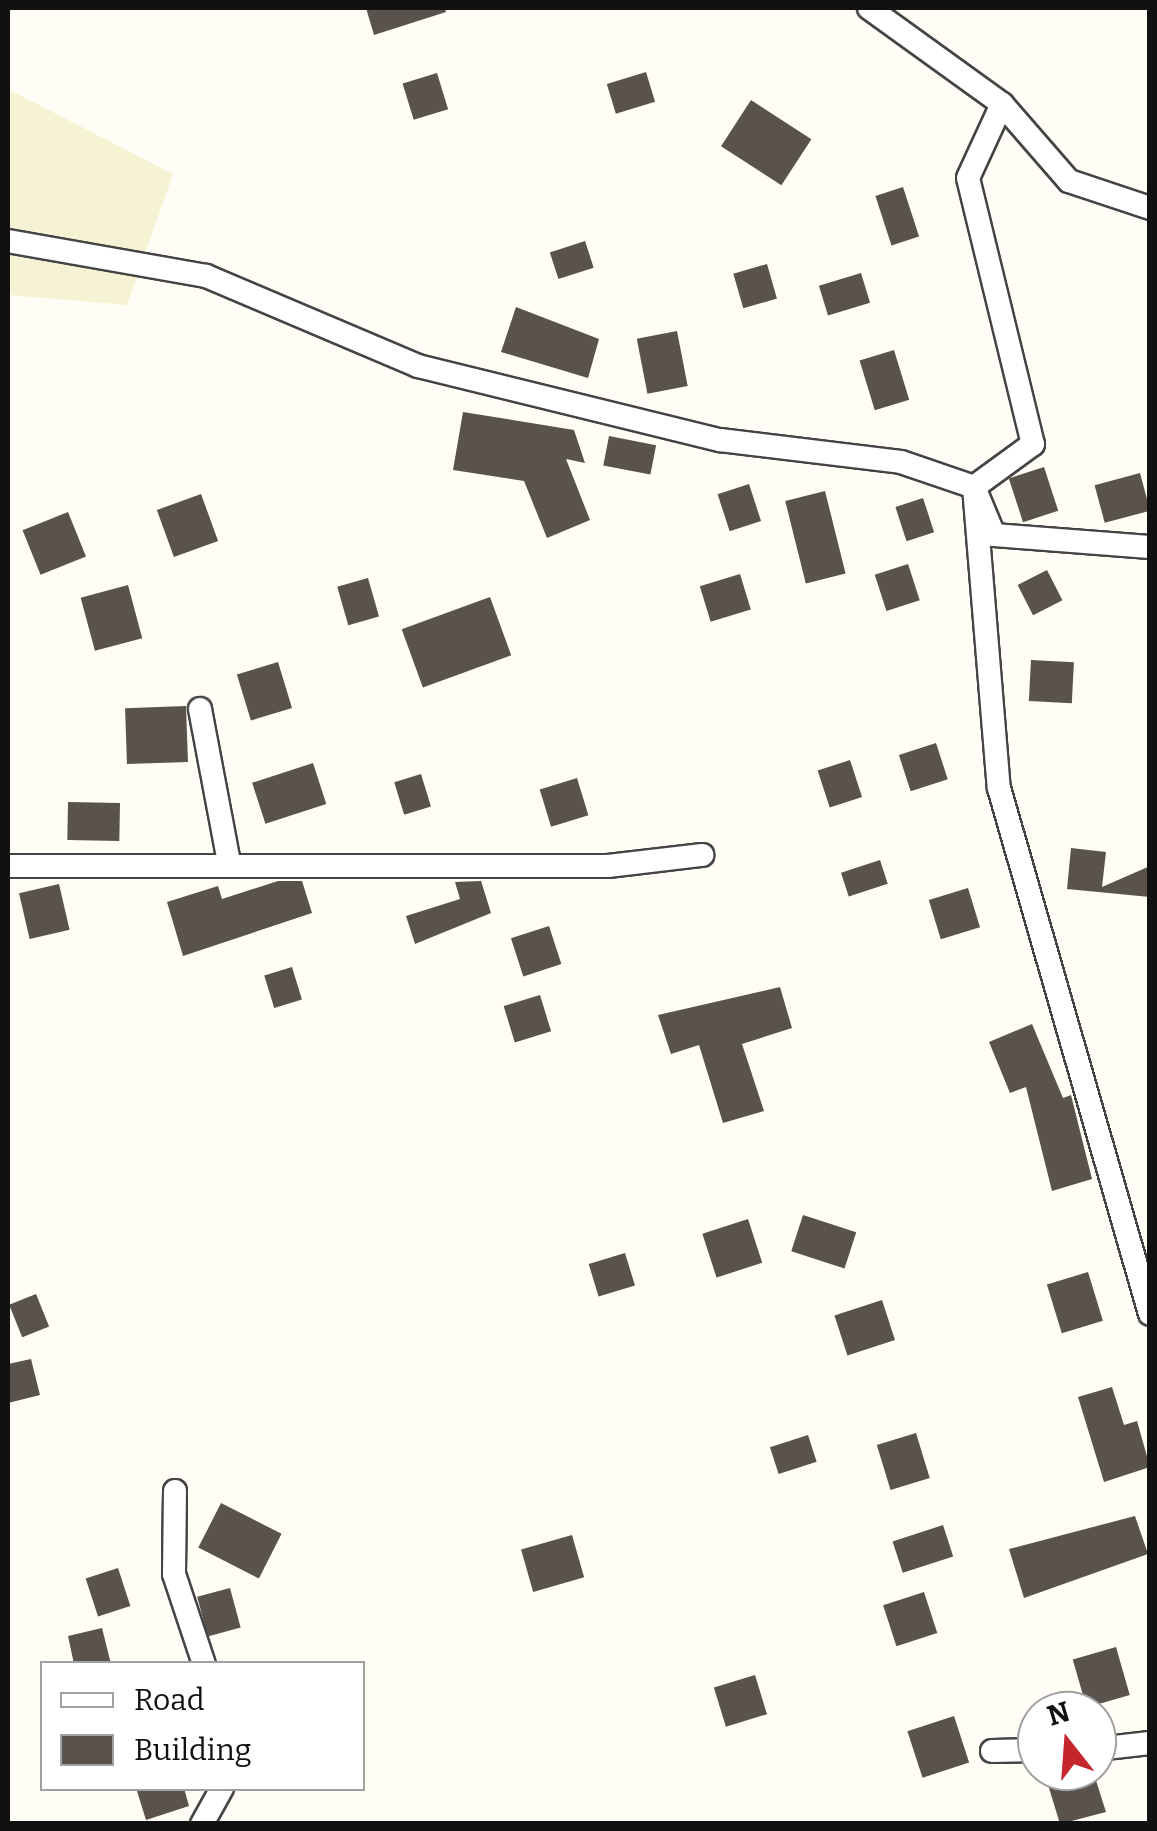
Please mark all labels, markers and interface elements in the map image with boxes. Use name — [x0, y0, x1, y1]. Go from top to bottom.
legend — [40, 1661, 365, 1791]
text: Road — [134, 1682, 205, 1718]
north arrow — [1017, 1691, 1117, 1791]
text: N — [1044, 1695, 1074, 1733]
text: Building — [134, 1732, 252, 1768]

